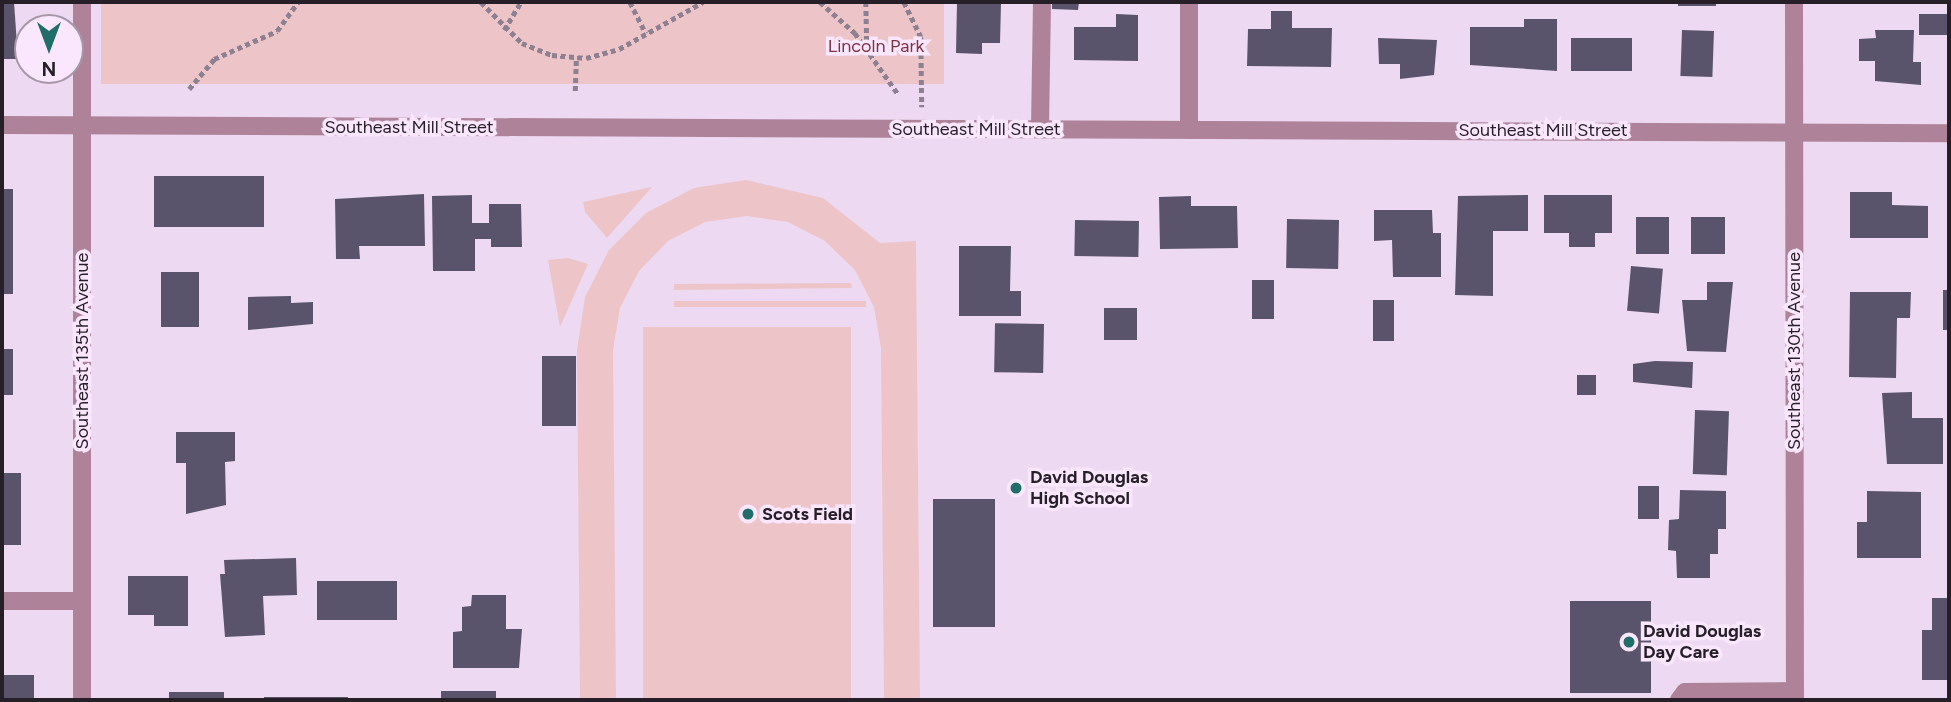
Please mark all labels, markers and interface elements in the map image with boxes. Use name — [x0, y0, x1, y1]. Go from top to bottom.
north arrow — [14, 14, 84, 84]
park label: Lincoln Park — [828, 35, 924, 57]
text: N — [42, 57, 56, 80]
street label: Southeast Mill Street — [324, 116, 494, 138]
street label: Southeast Mill Street — [891, 118, 1061, 140]
street label: Southeast Mill Street — [1458, 119, 1628, 141]
street label: Southeast 130th Avenue — [1783, 252, 1805, 450]
street label: Southeast 135th Avenue — [71, 253, 93, 449]
place label: David Douglas High School — [1030, 467, 1148, 510]
marker: David Douglas High School — [1008, 480, 1024, 496]
place label: Scots Field — [762, 503, 853, 525]
marker: Scots Field — [740, 506, 756, 522]
place label: David Douglas Day Care — [1643, 621, 1761, 664]
marker: David Douglas Day Care — [1621, 634, 1637, 650]

